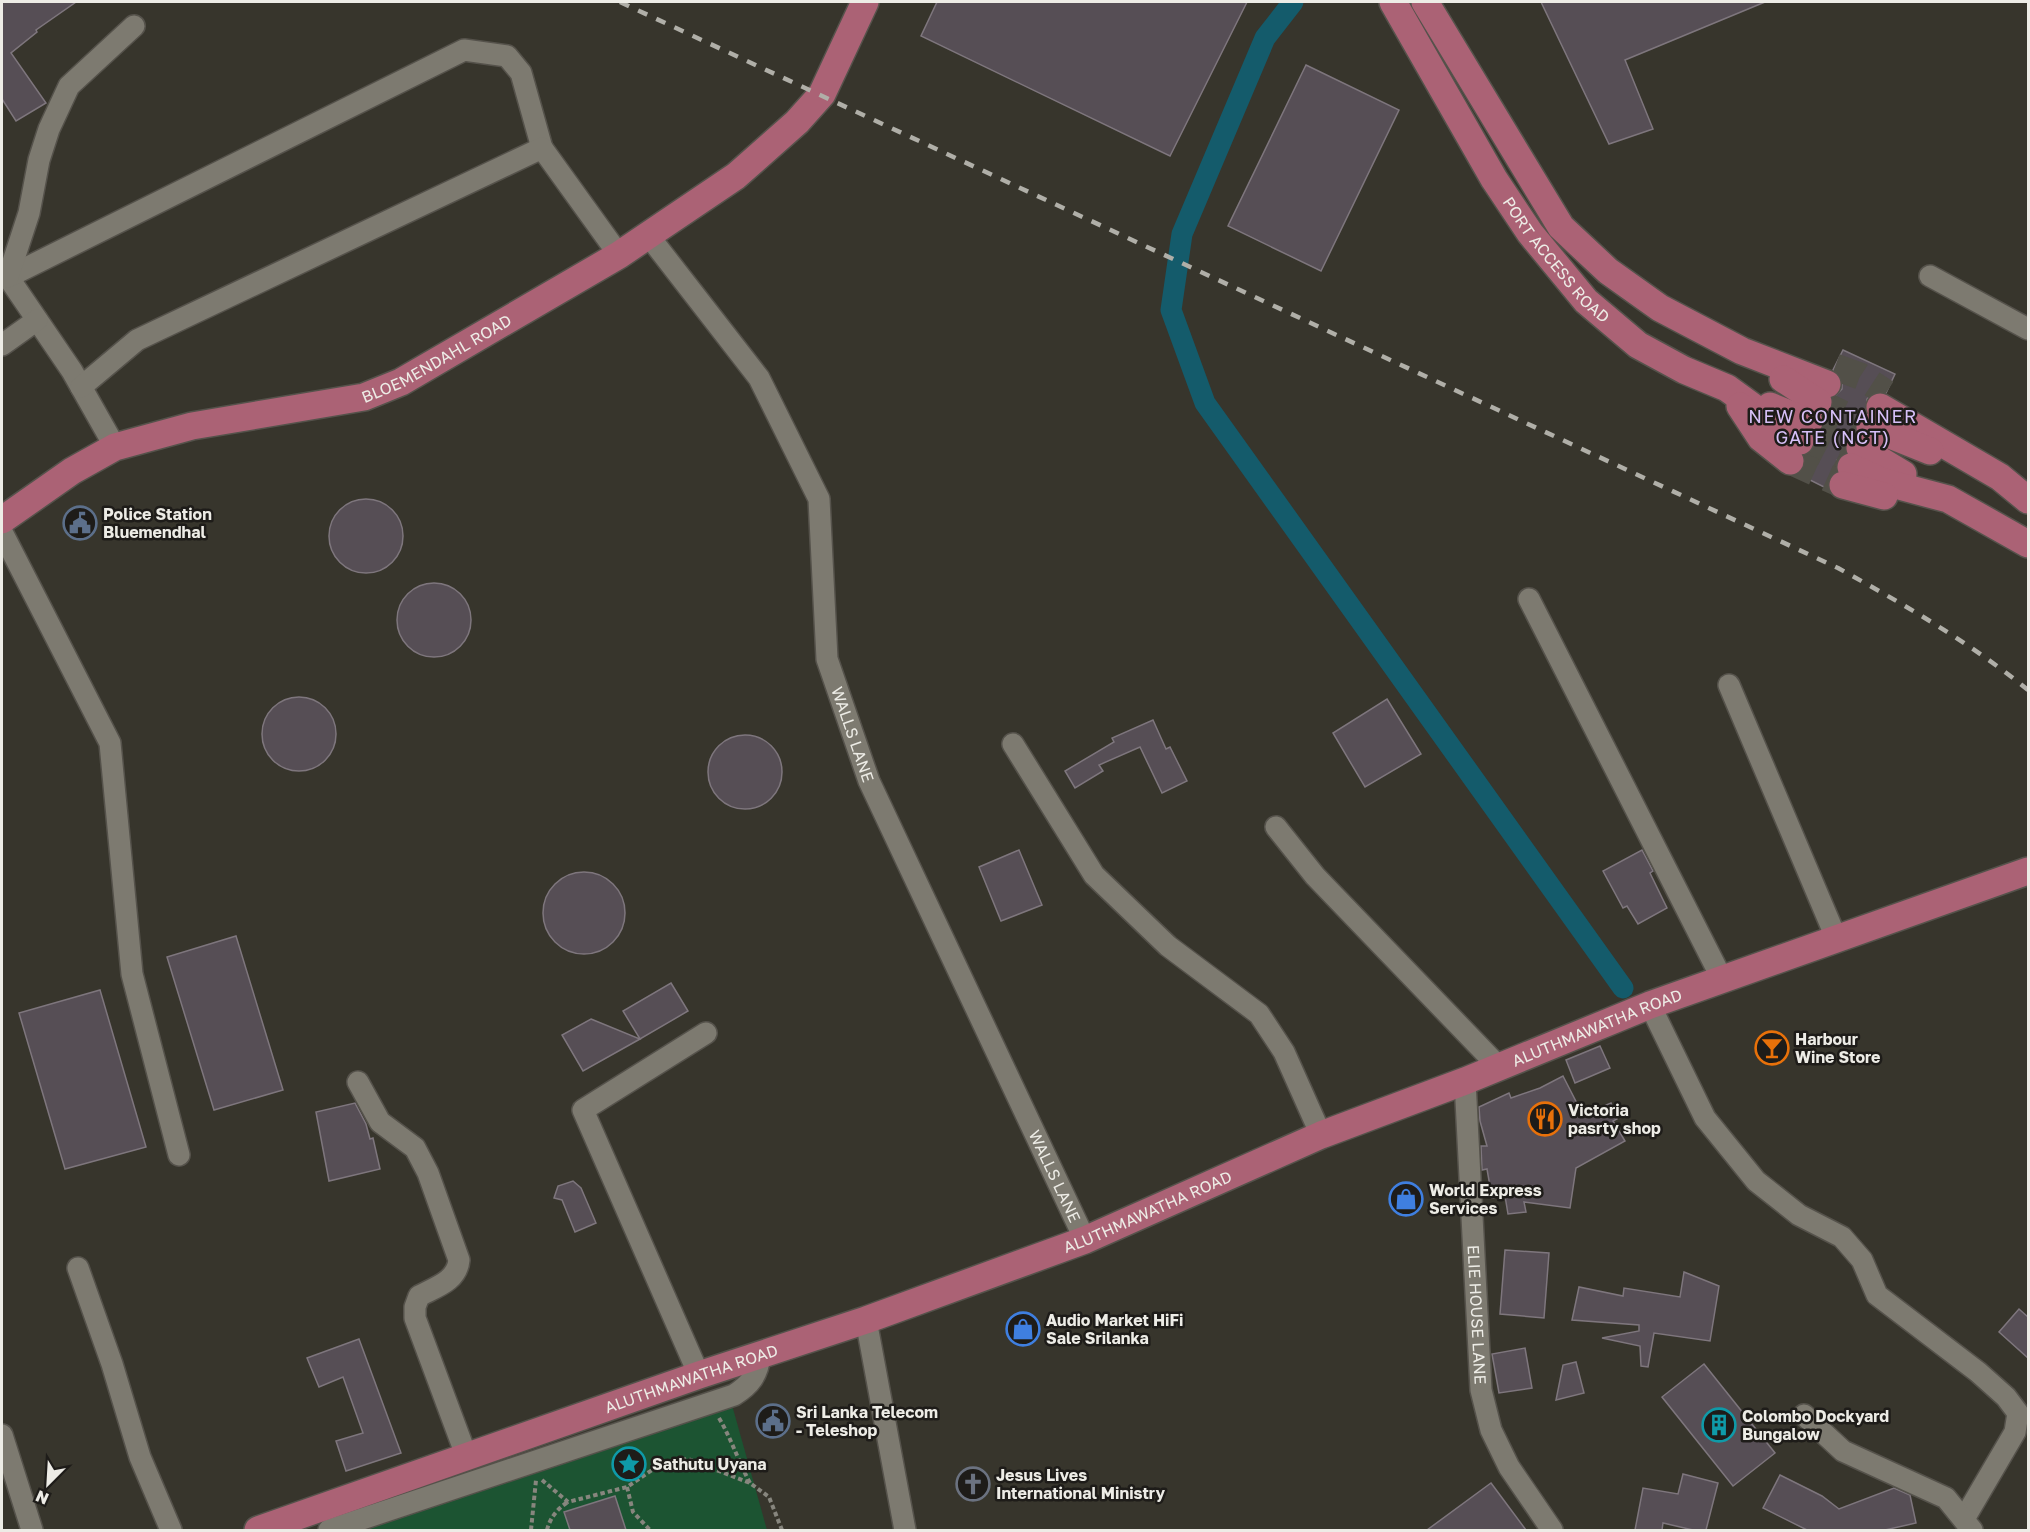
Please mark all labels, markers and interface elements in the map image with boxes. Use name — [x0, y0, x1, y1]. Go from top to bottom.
street label: PORT ACCESS ROAD — [1499, 193, 1614, 327]
street label: BLOEMENDAHL ROAD — [359, 310, 515, 407]
district label: NEW CONTAINER GATE (NCT) — [1748, 405, 1918, 448]
place label: Police Station Bluemendhal — [103, 504, 212, 542]
public building icon: Police Station Bluemendhal — [62, 505, 98, 541]
street label: WALLS LANE — [827, 684, 879, 785]
street label: ALUTHMAWATHA ROAD — [1509, 984, 1685, 1071]
place label: Harbour Wine Store — [1795, 1029, 1881, 1067]
bar icon: Harbour Wine Store — [1754, 1030, 1790, 1066]
place label: Victoria pasrty shop — [1568, 1100, 1661, 1138]
restaurant icon: Victoria pasrty shop — [1527, 1101, 1563, 1137]
street label: WALLS LANE — [1025, 1127, 1085, 1225]
street label: ALUTHMAWATHA ROAD — [1061, 1166, 1235, 1257]
place label: World Express Services — [1429, 1180, 1542, 1218]
shop icon: World Express Services — [1388, 1181, 1424, 1217]
street label: ELIE HOUSE LANE — [1464, 1244, 1491, 1385]
place label: Audio Market HiFi Sale Srilanka — [1046, 1310, 1183, 1348]
shop icon: Audio Market HiFi Sale Srilanka — [1005, 1311, 1041, 1347]
street label: ALUTHMAWATHA ROAD — [602, 1340, 780, 1417]
place label: Sri Lanka Telecom - Teleshop — [796, 1402, 938, 1440]
public building icon: Sri Lanka Telecom - Teleshop — [755, 1403, 791, 1439]
place label: Colombo Dockyard Bungalow — [1742, 1406, 1889, 1444]
building icon: Colombo Dockyard Bungalow — [1701, 1407, 1737, 1443]
place icon: Sathutu Uyana — [611, 1446, 647, 1482]
north arrow — [18, 1454, 78, 1514]
place label: Sathutu Uyana — [652, 1454, 767, 1474]
place label: Jesus Lives International Ministry — [996, 1465, 1165, 1503]
church icon: Jesus Lives International Ministry — [955, 1466, 991, 1502]
text: N — [32, 1486, 52, 1509]

